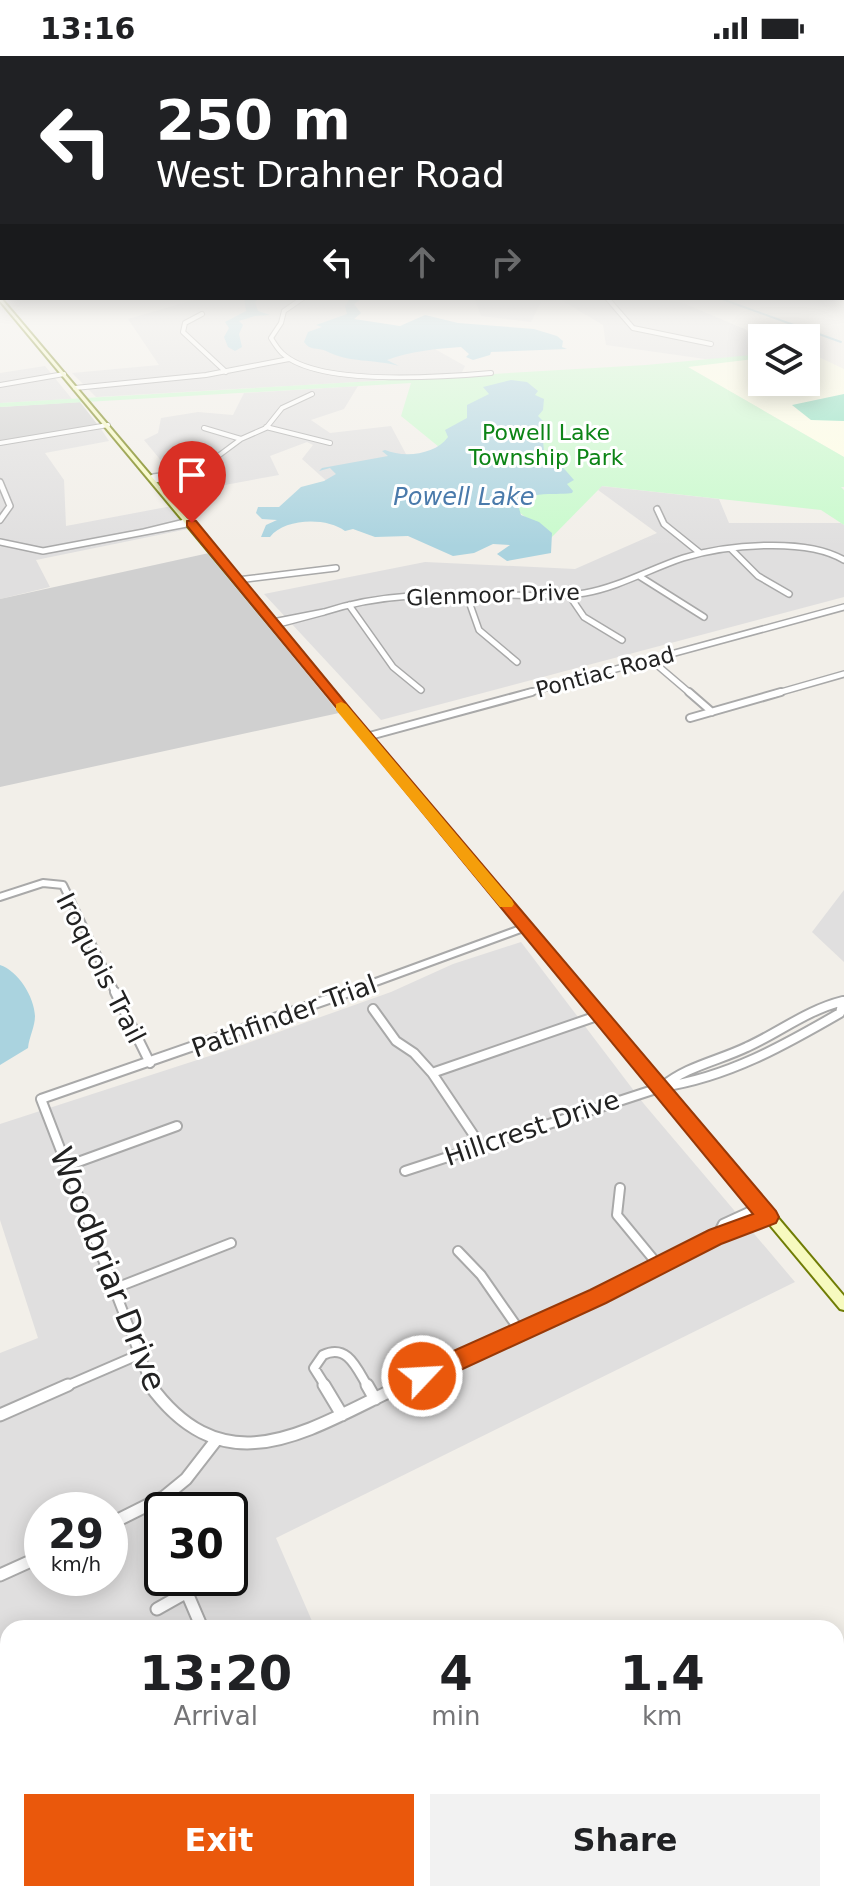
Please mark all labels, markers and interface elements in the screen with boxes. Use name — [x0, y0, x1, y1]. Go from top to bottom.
text: 13:16 — [40, 11, 136, 46]
text: 250 m — [156, 87, 351, 152]
icon: left — [24, 88, 128, 192]
text: West Drahner Road — [156, 154, 505, 195]
icon: left — [316, 240, 360, 284]
icon: ahead — [400, 240, 444, 284]
icon: right — [484, 240, 528, 284]
map controls — [748, 324, 820, 396]
button: layers — [748, 324, 820, 396]
park label: Powell Lake Township Park — [467, 420, 624, 470]
pin — [158, 441, 226, 523]
icon: arrive — [170, 453, 214, 497]
water label: Powell Lake — [393, 483, 535, 511]
street label: Glenmoor Drive — [406, 579, 580, 611]
street label: Pontiac Road — [533, 641, 677, 703]
street label: Iroquois Trail — [50, 888, 152, 1048]
street label: Pathfinder Trial — [187, 969, 381, 1063]
street label: Hillcrest Drive — [441, 1084, 623, 1172]
street label: Woodbriar Drive — [42, 1141, 174, 1397]
position arrow — [380, 1334, 464, 1418]
speed limit sign: 30 — [144, 1492, 248, 1596]
text: 29 — [48, 1511, 104, 1557]
text: km/h — [51, 1552, 101, 1576]
text: 13:20 — [139, 1645, 292, 1701]
text: 4 — [439, 1645, 473, 1701]
text: 1.4 — [620, 1645, 705, 1701]
text: Arrival — [173, 1701, 258, 1731]
text: min — [431, 1701, 480, 1731]
text: km — [642, 1701, 682, 1731]
button: Exit — [24, 1794, 414, 1886]
button: Share — [430, 1794, 820, 1886]

